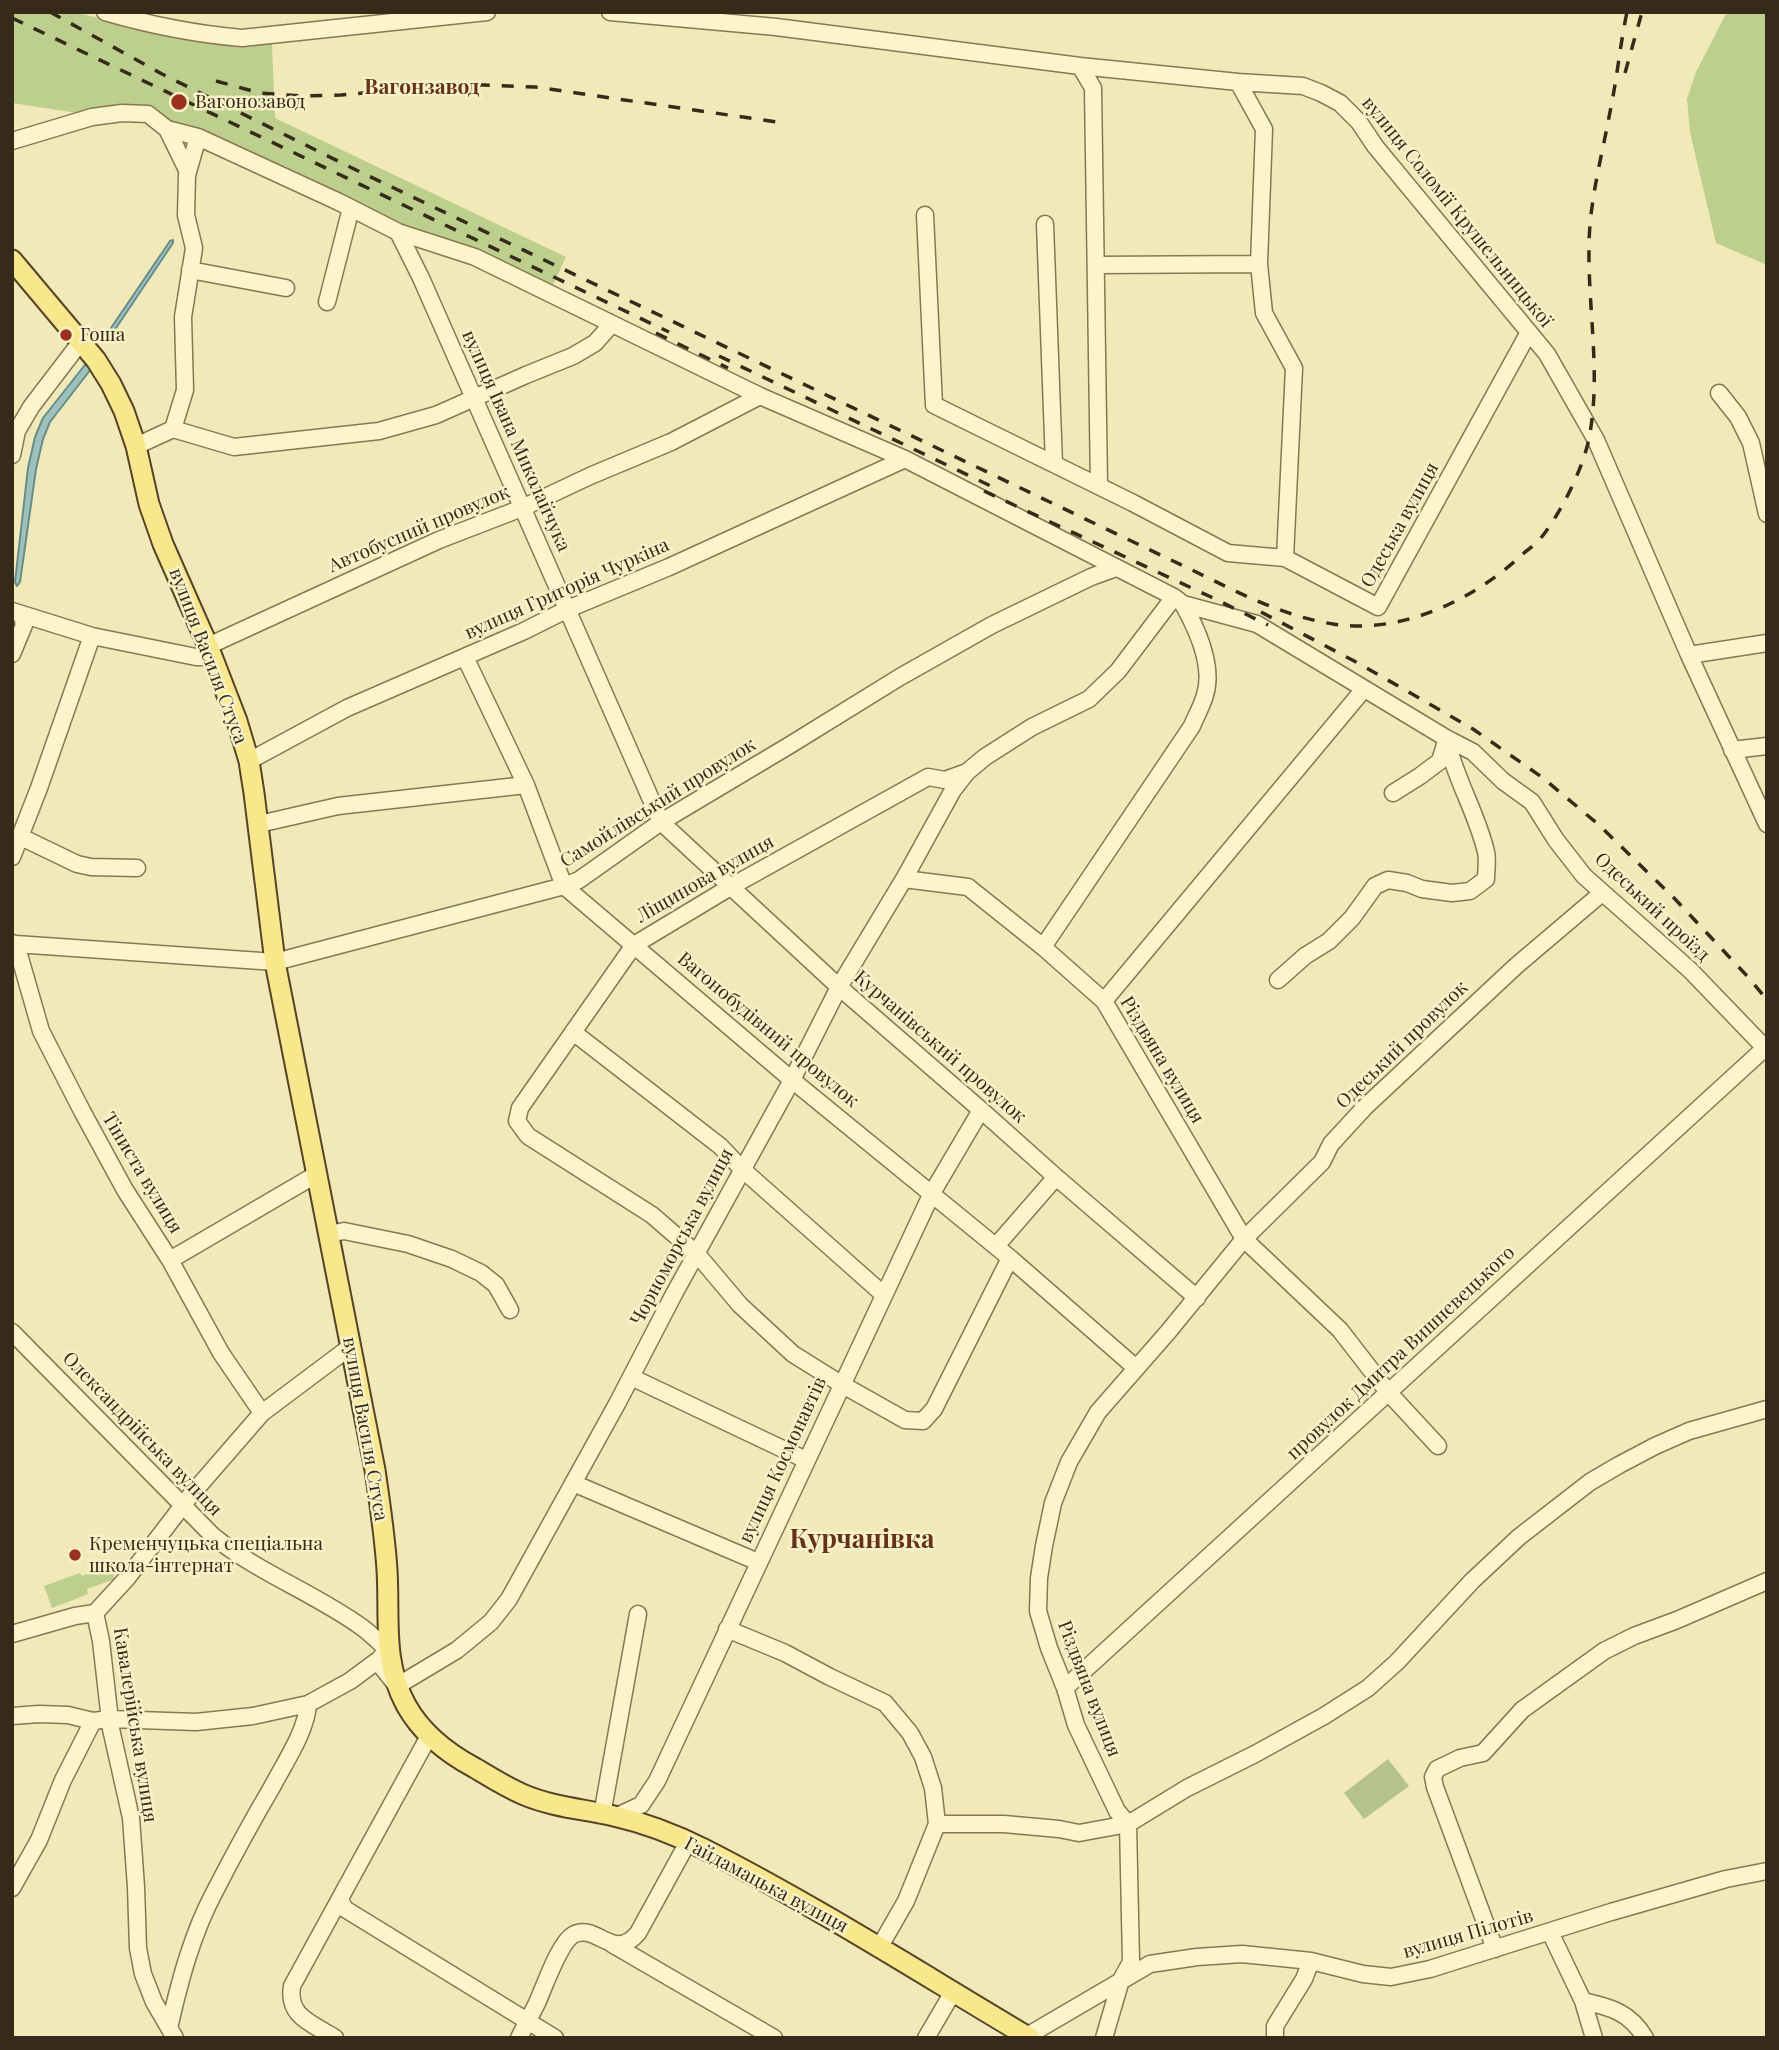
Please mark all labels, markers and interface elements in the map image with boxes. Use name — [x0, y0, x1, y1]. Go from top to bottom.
district label: Вагонзавод — [364, 74, 480, 100]
place label: Вагонозавод — [195, 91, 305, 113]
marker: Вагонозавод — [169, 92, 189, 112]
street label: вулиця Соломії Крушельницької — [1357, 92, 1557, 332]
place label: Гоша — [80, 324, 125, 346]
marker: Гоша — [58, 327, 74, 343]
street label: вулиця Івана Миколайчука — [457, 327, 575, 555]
street label: Одеська вулиця — [1356, 458, 1444, 592]
street label: Автобусний провулок — [325, 480, 513, 578]
street label: вулиця Григорія Чуркіна — [461, 534, 673, 644]
street label: вулиця Василя Стуса — [164, 565, 252, 747]
street label: Самойлівський провулок — [556, 733, 760, 873]
street label: Ліщинова вулиця — [632, 830, 778, 928]
street label: Одеський проїзд — [1590, 848, 1714, 966]
street label: Вагонобудівний провулок — [673, 947, 863, 1113]
street label: Курчанівський провулок — [849, 966, 1031, 1128]
street label: Одеський провулок — [1331, 976, 1473, 1114]
street label: Різдвяна вулиця — [1115, 992, 1209, 1128]
street label: Тіниста вулиця — [97, 1108, 187, 1238]
street label: Чорноморська вулиця — [626, 1145, 738, 1329]
street label: провулок Дмитра Вишневецького — [1282, 1241, 1520, 1465]
street label: вулиця Василя Стуса — [338, 1335, 392, 1523]
street label: Олександрійська вулиця — [58, 1347, 226, 1521]
street label: вулиця Космонавтів — [734, 1373, 832, 1547]
district label: Курчанівка — [790, 1524, 934, 1556]
place label: Кременчуцька спеціальна школа-інтернат — [89, 1533, 323, 1577]
marker: Кременчуцька спеціальна школа-інтернат — [67, 1547, 83, 1563]
street label: Різдвяна вулиця — [1053, 1618, 1125, 1760]
street label: Кавалерійська вулиця — [108, 1626, 162, 1824]
street label: Гайдамацька вулиця — [680, 1832, 852, 1938]
street label: вулиця Пілотів — [1400, 1905, 1536, 1963]

